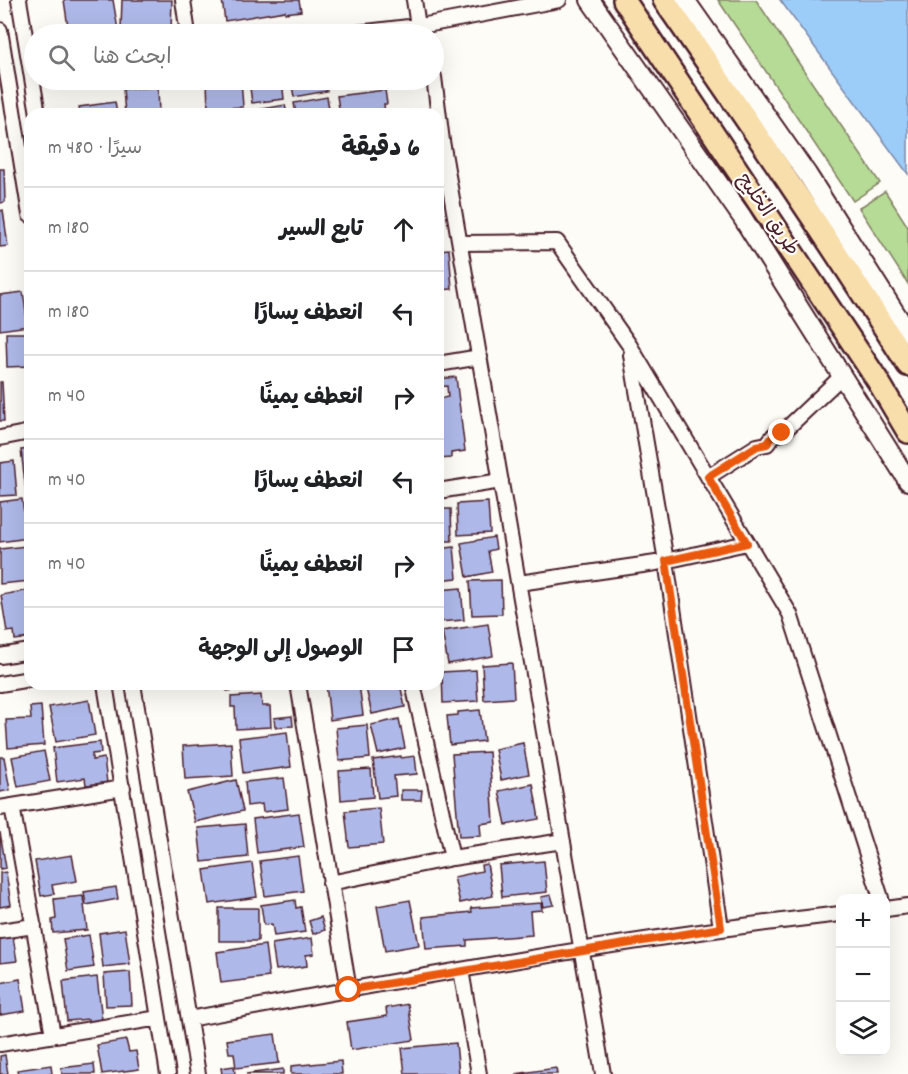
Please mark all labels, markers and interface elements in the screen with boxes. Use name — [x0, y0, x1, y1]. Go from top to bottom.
search box — [24, 24, 444, 90]
icon: search — [45, 41, 78, 74]
text: ابحث هنا — [93, 43, 172, 74]
text: 6 دقيقة — [341, 131, 420, 168]
text: سيرًا · 480 m — [48, 135, 142, 163]
street label: طريق الخليج — [729, 168, 805, 262]
icon: ahead — [387, 213, 420, 246]
text: 180 m — [48, 215, 90, 243]
text: تابع السير — [280, 215, 363, 246]
icon: left — [387, 297, 420, 330]
text: 180 m — [48, 299, 90, 327]
text: انعطف يسارًا — [254, 299, 363, 330]
icon: right — [387, 381, 420, 414]
text: 40 m — [48, 383, 86, 411]
text: انعطف يمينًا — [260, 383, 363, 414]
route end — [768, 419, 794, 445]
icon: left — [387, 465, 420, 498]
text: 40 m — [48, 467, 86, 495]
text: انعطف يسارًا — [254, 467, 363, 498]
icon: right — [387, 549, 420, 582]
text: 40 m — [48, 551, 86, 579]
text: انعطف يمينًا — [260, 551, 363, 582]
icon: arrive — [387, 633, 420, 666]
text: الوصول إلى الوجهة — [198, 635, 363, 666]
map controls — [836, 894, 890, 1056]
button: + — [836, 894, 890, 948]
button: − — [836, 948, 890, 1002]
route start — [335, 976, 361, 1002]
button: layers — [836, 1002, 890, 1056]

